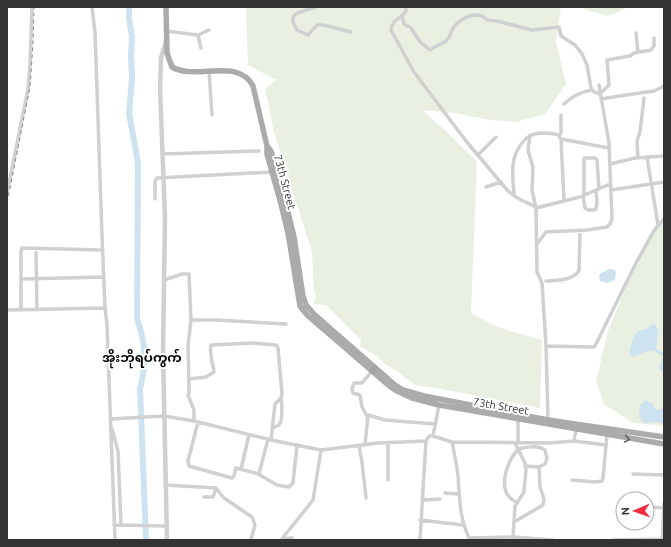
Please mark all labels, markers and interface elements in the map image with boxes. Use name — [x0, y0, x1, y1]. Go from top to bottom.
street label: 73th Street — [272, 153, 298, 211]
district label: အိုးဘိုရပ်ကွက် — [102, 348, 182, 369]
street label: 73th Street — [472, 395, 530, 417]
one-way arrow — [624, 434, 630, 442]
north arrow — [615, 491, 655, 531]
text: N — [619, 507, 631, 516]

